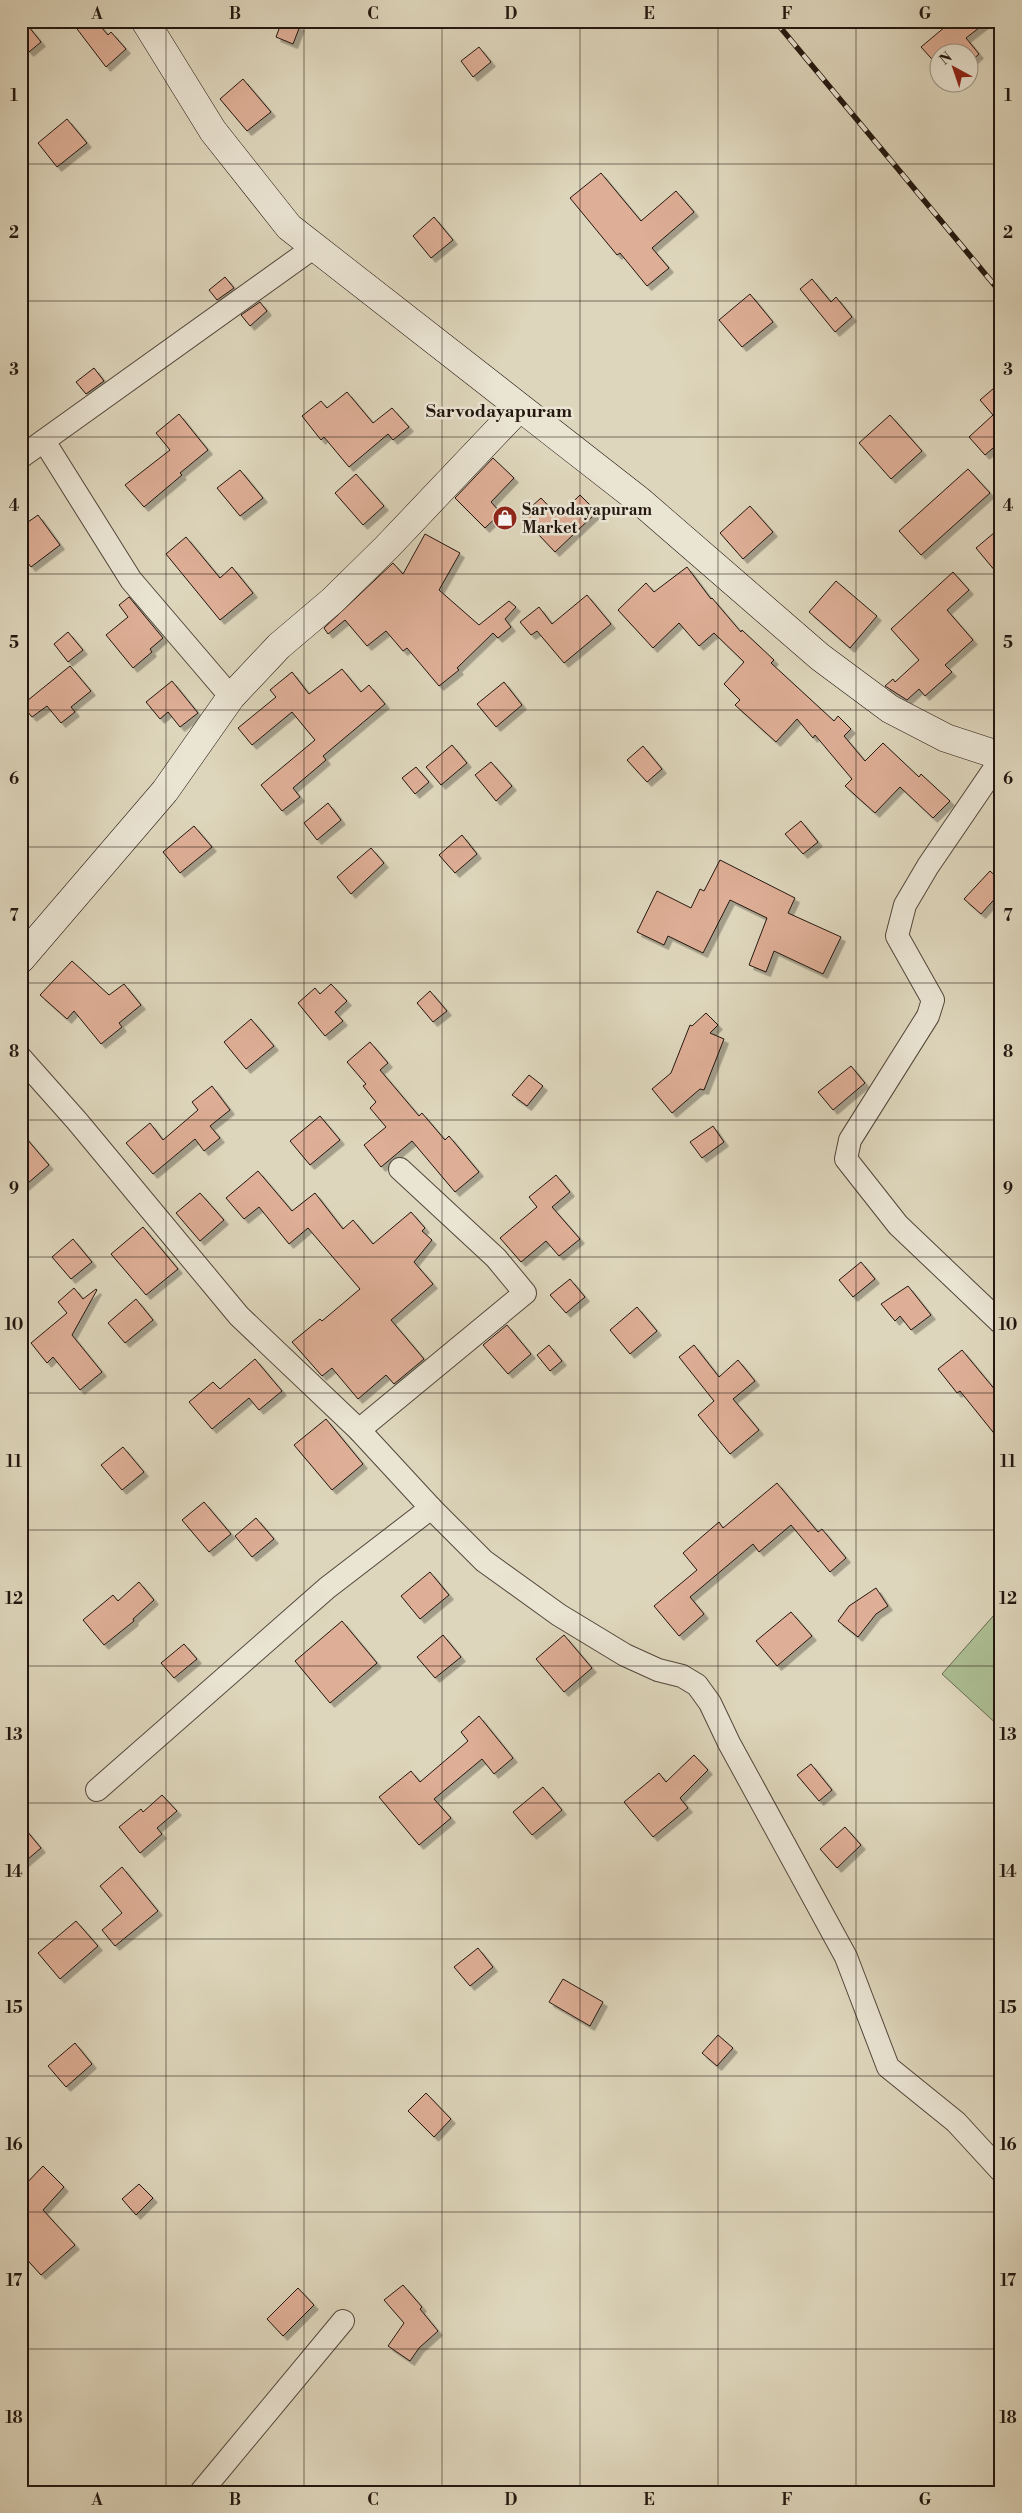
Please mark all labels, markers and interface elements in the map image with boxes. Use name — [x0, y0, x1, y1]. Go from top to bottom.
text: A — [90, 4, 103, 24]
text: B — [229, 4, 241, 24]
text: C — [367, 4, 379, 24]
text: D — [505, 4, 518, 24]
text: E — [643, 4, 655, 24]
text: F — [781, 4, 793, 24]
text: G — [919, 4, 932, 24]
north arrow — [930, 42, 980, 92]
text: N — [936, 48, 956, 69]
text: 1 — [10, 86, 18, 106]
text: 1 — [1004, 86, 1012, 106]
text: 2 — [9, 223, 19, 243]
text: 2 — [1003, 223, 1013, 243]
text: 3 — [9, 360, 19, 380]
text: 3 — [1003, 360, 1013, 380]
district label: Sarvodayapuram — [426, 400, 573, 423]
text: 4 — [9, 496, 20, 516]
text: 4 — [1003, 496, 1014, 516]
place label: Sarvodayapuram Market — [522, 500, 652, 538]
shop icon: Sarvodayapuram Market — [492, 505, 518, 531]
text: 5 — [9, 633, 19, 653]
text: 5 — [1003, 633, 1013, 653]
text: 6 — [9, 769, 19, 789]
text: 6 — [1003, 769, 1013, 789]
text: 7 — [9, 906, 19, 926]
text: 7 — [1003, 906, 1013, 926]
text: 8 — [9, 1042, 19, 1062]
text: 8 — [1003, 1042, 1013, 1062]
text: 9 — [9, 1179, 19, 1199]
text: 9 — [1003, 1179, 1013, 1199]
text: 10 — [5, 1315, 23, 1335]
text: 10 — [999, 1315, 1017, 1335]
text: 11 — [6, 1452, 22, 1472]
text: 11 — [1000, 1452, 1016, 1472]
text: 12 — [5, 1589, 23, 1609]
text: 12 — [999, 1589, 1017, 1609]
text: 13 — [5, 1725, 23, 1745]
text: 13 — [999, 1725, 1017, 1745]
text: 14 — [5, 1862, 23, 1882]
text: 14 — [999, 1862, 1017, 1882]
text: 15 — [5, 1998, 23, 2018]
text: 15 — [999, 1998, 1017, 2018]
text: 16 — [5, 2135, 23, 2155]
text: 16 — [999, 2135, 1017, 2155]
text: 17 — [6, 2271, 23, 2291]
text: 17 — [1000, 2271, 1017, 2291]
text: 18 — [5, 2408, 23, 2428]
text: 18 — [999, 2408, 1017, 2428]
text: A — [90, 2490, 103, 2510]
text: B — [229, 2490, 241, 2510]
text: C — [367, 2490, 379, 2510]
text: D — [505, 2490, 518, 2510]
text: E — [643, 2490, 655, 2510]
text: F — [781, 2490, 793, 2510]
text: G — [919, 2490, 932, 2510]

